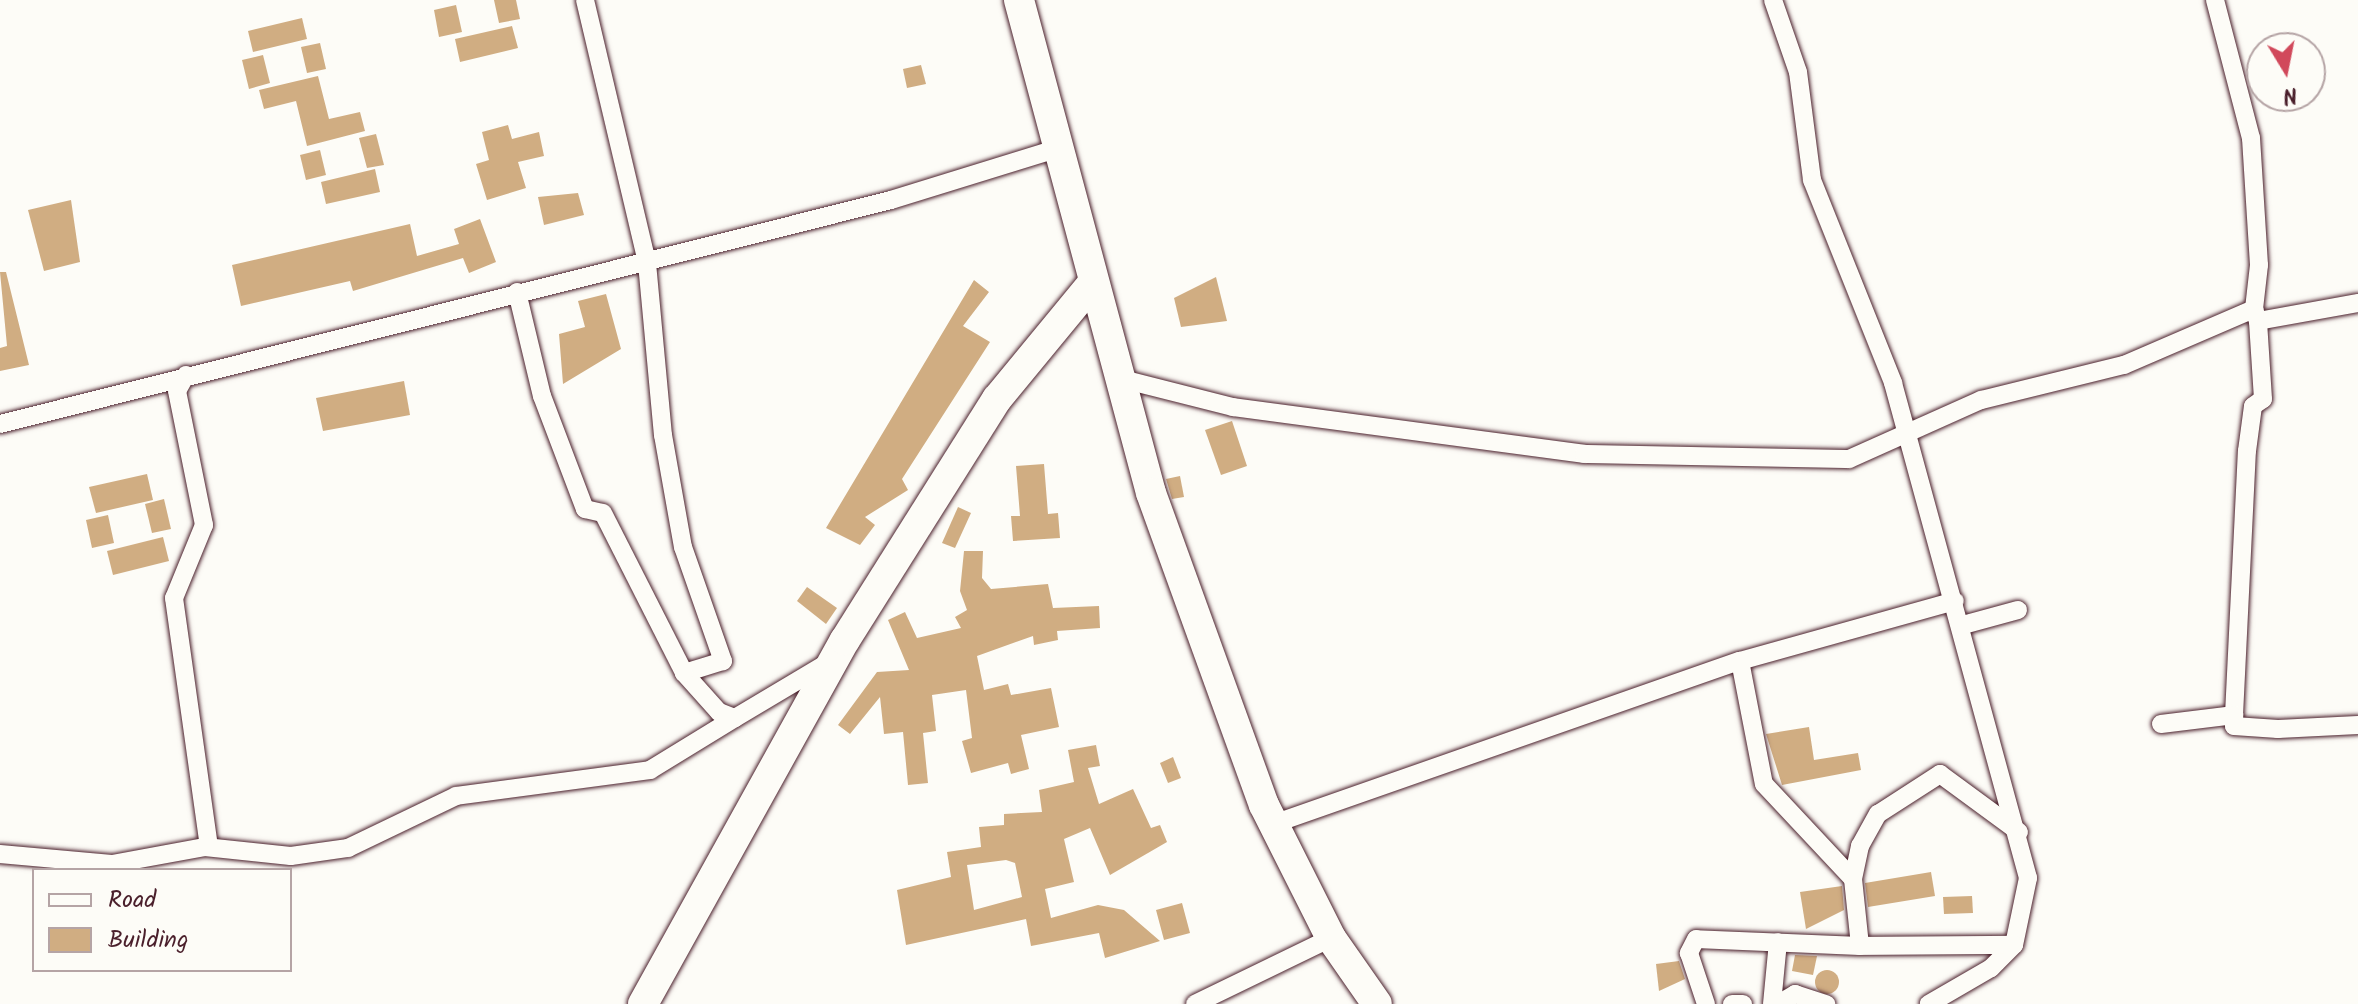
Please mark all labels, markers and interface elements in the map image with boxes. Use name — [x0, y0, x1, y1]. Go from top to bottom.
north arrow — [2246, 32, 2326, 112]
text: N — [2280, 76, 2300, 113]
legend — [32, 868, 292, 972]
text: Road — [108, 881, 156, 920]
text: Building — [108, 921, 188, 960]

